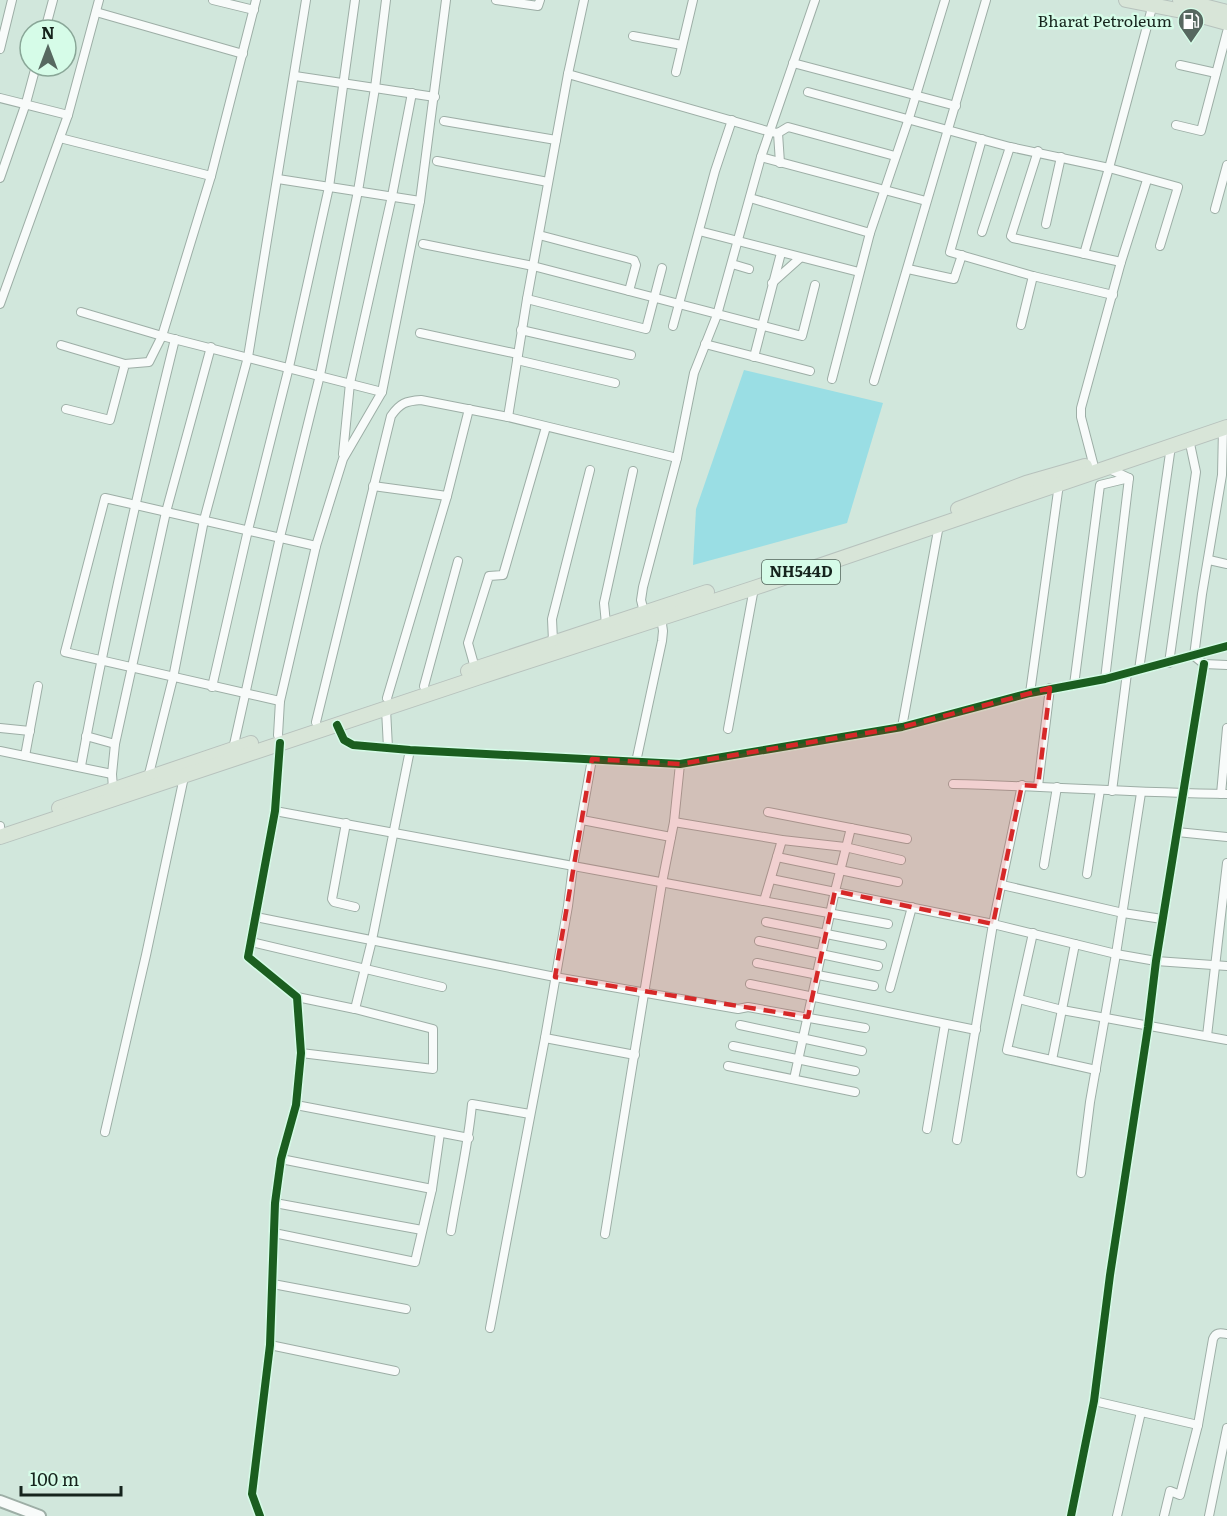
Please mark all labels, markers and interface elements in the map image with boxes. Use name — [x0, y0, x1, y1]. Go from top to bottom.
fuel station icon: Bharat Petroleum — [1176, 6, 1206, 44]
place label: Bharat Petroleum — [1038, 8, 1172, 32]
north arrow — [18, 18, 78, 78]
text: N — [41, 20, 55, 44]
road number: NH544D — [762, 560, 840, 584]
scale bar — [21, 1459, 122, 1497]
text: 100 m — [30, 1465, 79, 1492]

